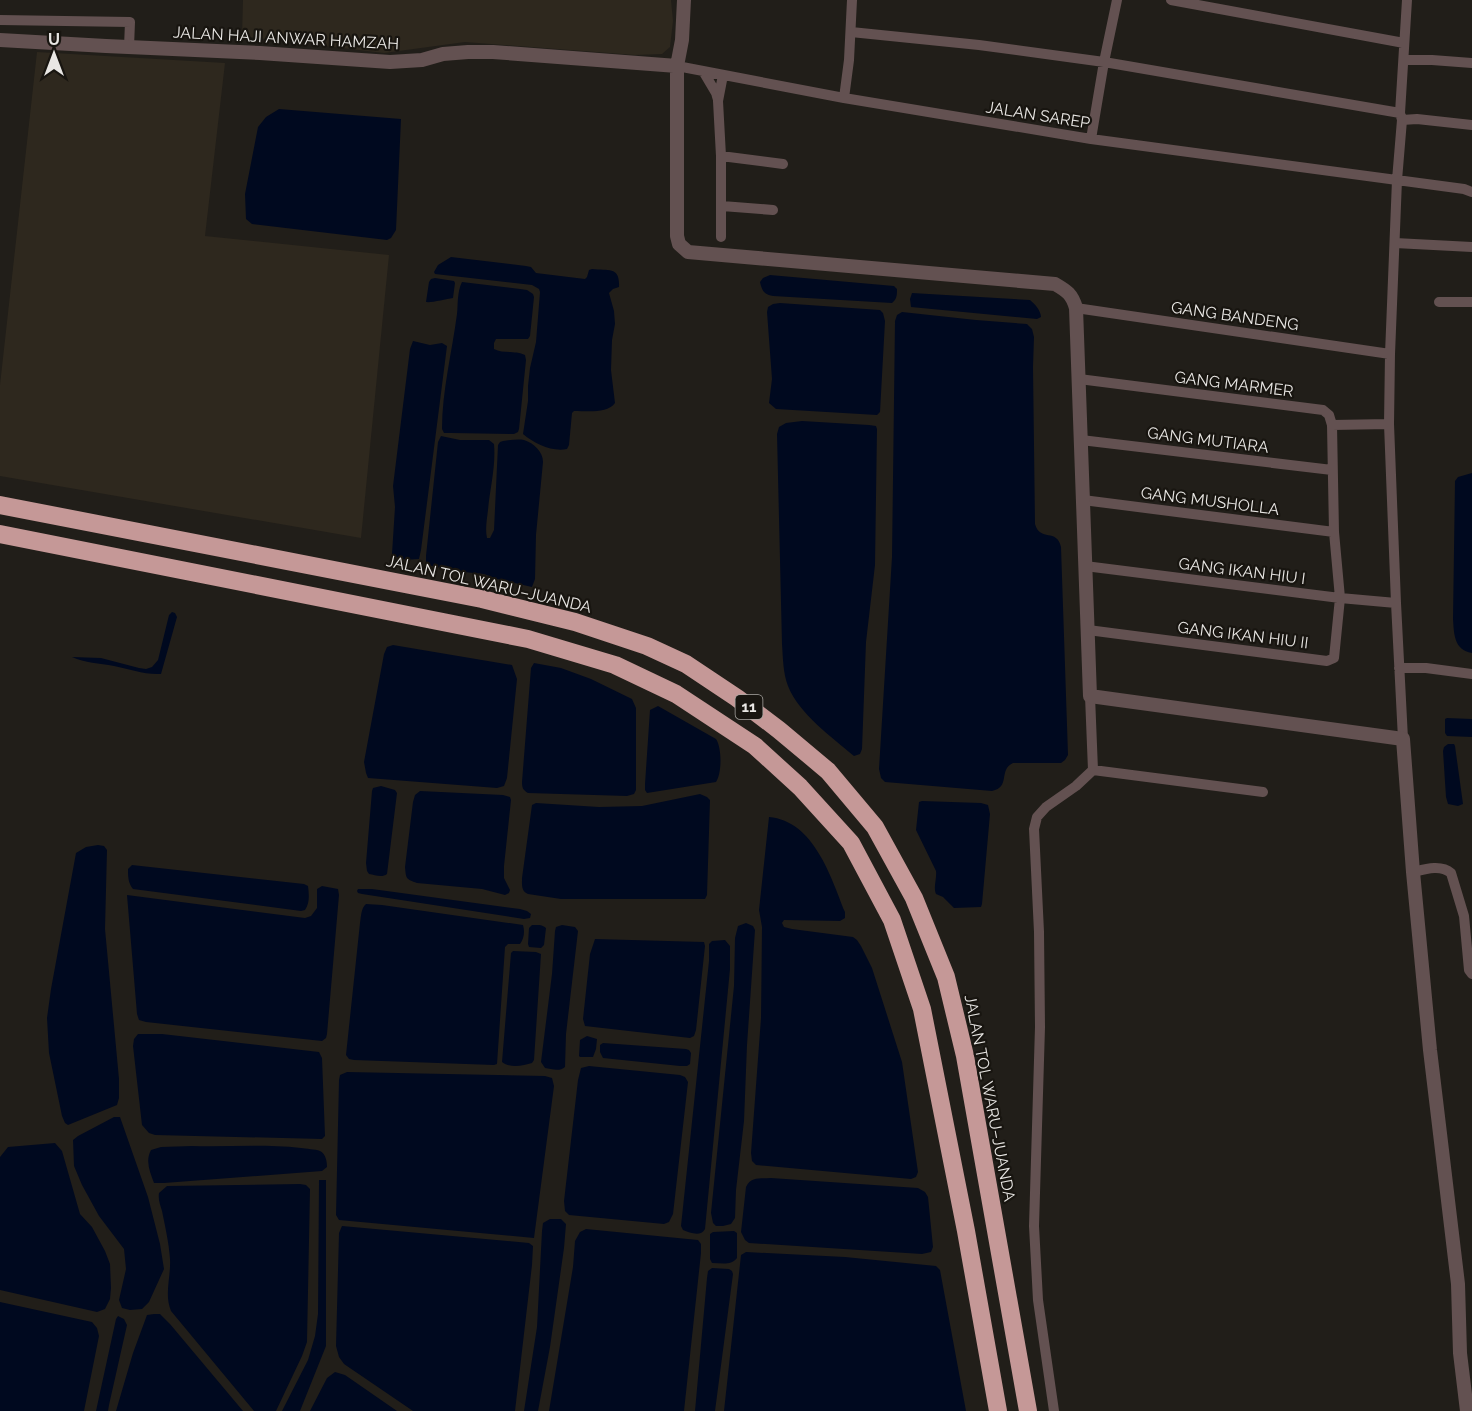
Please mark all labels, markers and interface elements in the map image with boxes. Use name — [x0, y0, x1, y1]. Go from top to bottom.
street label: JALAN HAJI ANWAR HAMZAH — [172, 23, 400, 53]
north arrow — [24, 24, 84, 84]
text: U — [48, 30, 60, 49]
street label: JALAN SAREP — [985, 97, 1092, 133]
street label: GANG BANDENG — [1170, 298, 1300, 334]
street label: GANG MARMER — [1173, 367, 1295, 401]
street label: GANG MUTIARA — [1146, 423, 1270, 457]
street label: GANG MUSHOLLA — [1140, 483, 1280, 519]
street label: JALAN TOL WARU–JUANDA — [385, 551, 594, 617]
street label: GANG IKAN HIU I — [1178, 554, 1306, 588]
street label: GANG IKAN HIU II — [1177, 618, 1309, 652]
road number: 11 — [736, 695, 762, 719]
street label: JALAN TOL WARU–JUANDA — [961, 993, 1019, 1203]

